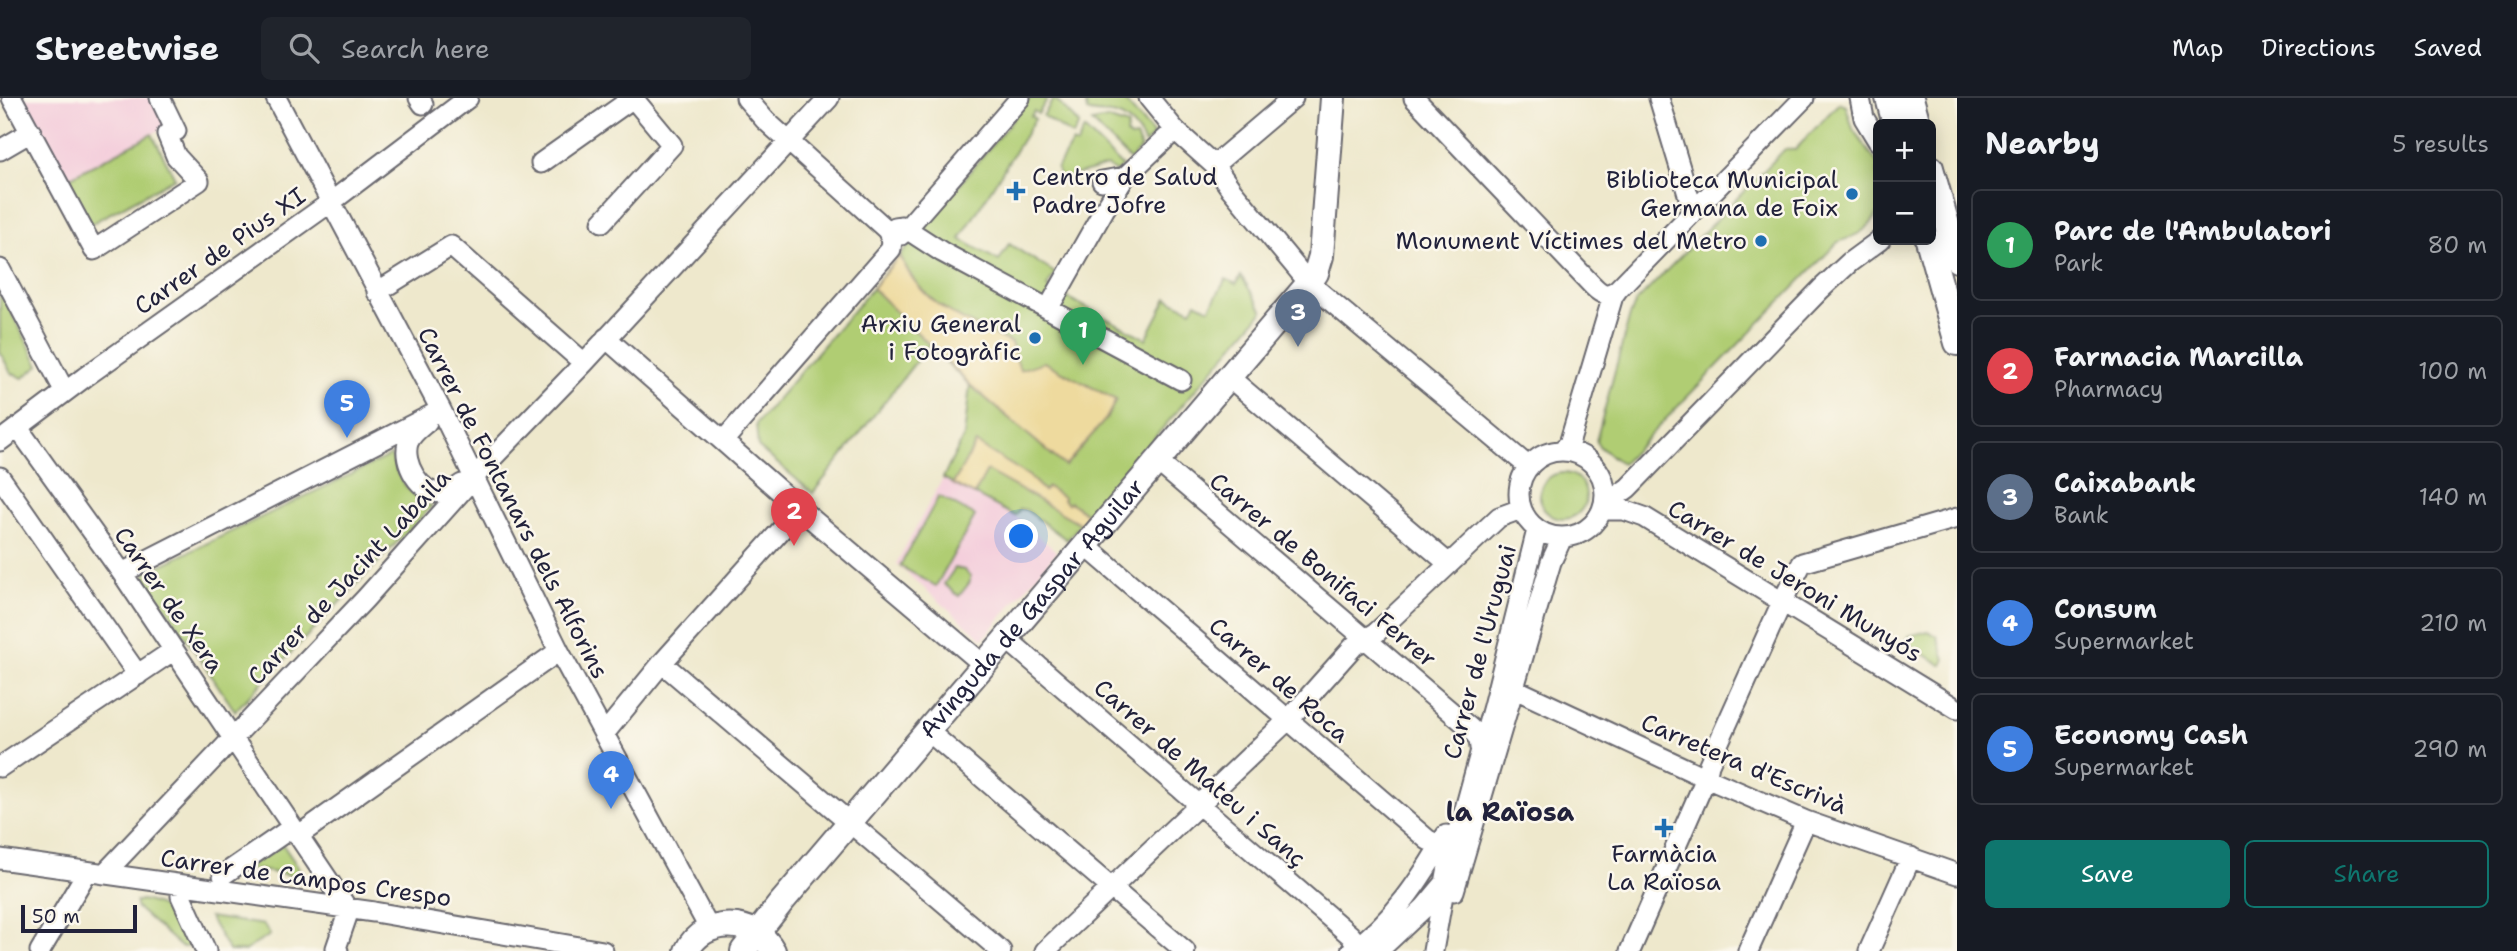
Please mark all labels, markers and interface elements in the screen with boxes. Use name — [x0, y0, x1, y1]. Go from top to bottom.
search box — [261, 17, 751, 80]
text: Streetwise — [35, 26, 219, 71]
icon: search — [285, 29, 323, 67]
text: Search here — [341, 31, 490, 66]
text: Map — [2172, 32, 2223, 64]
text: Directions — [2261, 32, 2376, 64]
text: Saved — [2414, 32, 2482, 64]
map controls — [1873, 119, 1936, 245]
button: + — [1873, 119, 1936, 182]
text: Nearby — [1985, 123, 2100, 164]
text: 5 results — [2392, 129, 2489, 159]
place label: Centro de Salud Padre Jofre — [1032, 161, 1217, 221]
place label: Biblioteca Municipal Germana de Foix — [1606, 164, 1839, 224]
street label: Carrer de Pius XI — [128, 180, 312, 322]
marker: Centro de Salud Padre Jofre — [1006, 181, 1026, 201]
button: − — [1873, 182, 1936, 245]
marker: Biblioteca Municipal Germana de Foix — [1844, 186, 1860, 202]
text: Parc de l'Ambulatori — [2054, 213, 2331, 248]
place label: Monument Víctimes del Metro — [1395, 225, 1747, 257]
text: 1 — [2005, 230, 2015, 260]
text: 80 m — [2428, 230, 2487, 260]
marker: Monument Víctimes del Metro — [1753, 233, 1769, 249]
text: Park — [2054, 248, 2103, 278]
pin: 3 — [1275, 289, 1321, 347]
pin: 1 — [1060, 307, 1106, 365]
place label: Arxiu General i Fotogràfic — [861, 308, 1022, 368]
street label: Carrer de Fontanars dels Alforins — [410, 322, 616, 684]
marker: Arxiu General i Fotogràfic — [1027, 330, 1043, 346]
text: Farmacia Marcilla — [2054, 339, 2303, 374]
text: 2 — [2002, 356, 2018, 386]
text: 100 m — [2418, 356, 2487, 386]
text: Pharmacy — [2054, 374, 2163, 404]
pin: 5 — [324, 380, 370, 438]
street label: Carrer de Jacint Labaila — [240, 462, 458, 692]
street label: Carrer de Bonifaci Ferrer — [1202, 465, 1444, 675]
text: Caixabank — [2054, 465, 2196, 500]
street label: Avinguda de Gaspar Aguilar — [912, 472, 1152, 745]
text: 3 — [2002, 482, 2018, 512]
text: 140 m — [2419, 482, 2487, 512]
pin: 2 — [771, 488, 817, 546]
street label: Carrer de Jeroni Munyós — [1662, 492, 1928, 670]
text: Bank — [2054, 500, 2109, 530]
your location — [1004, 519, 1038, 553]
street label: Carrer de Xera — [107, 521, 231, 680]
street label: Carrer de l'Uruguai — [1436, 541, 1524, 763]
text: Consum — [2054, 591, 2157, 626]
text: 4 — [2002, 608, 2018, 638]
text: 210 m — [2419, 608, 2487, 638]
street label: Carrer de Roca — [1202, 610, 1356, 750]
text: Supermarket — [2054, 626, 2194, 656]
street label: Carrer de Mateu i Sanç — [1087, 672, 1313, 874]
street label: Carretera d'Escrivà — [1636, 706, 1852, 822]
text: Economy Cash — [2054, 717, 2248, 752]
text: 5 — [2003, 734, 2017, 764]
text: 290 m — [2413, 734, 2487, 764]
pin: 4 — [588, 751, 634, 809]
text: Supermarket — [2054, 752, 2194, 782]
district label: la Raïosa — [1446, 794, 1574, 829]
marker: Farmàcia La Raïosa — [1656, 820, 1672, 836]
place label: Farmàcia La Raïosa — [1607, 838, 1721, 898]
button: Save — [1985, 840, 2230, 908]
button: Share — [2244, 840, 2489, 908]
street label: Carrer de Campos Crespo — [158, 842, 454, 914]
scale bar — [21, 902, 136, 934]
text: 50 m — [32, 904, 80, 929]

